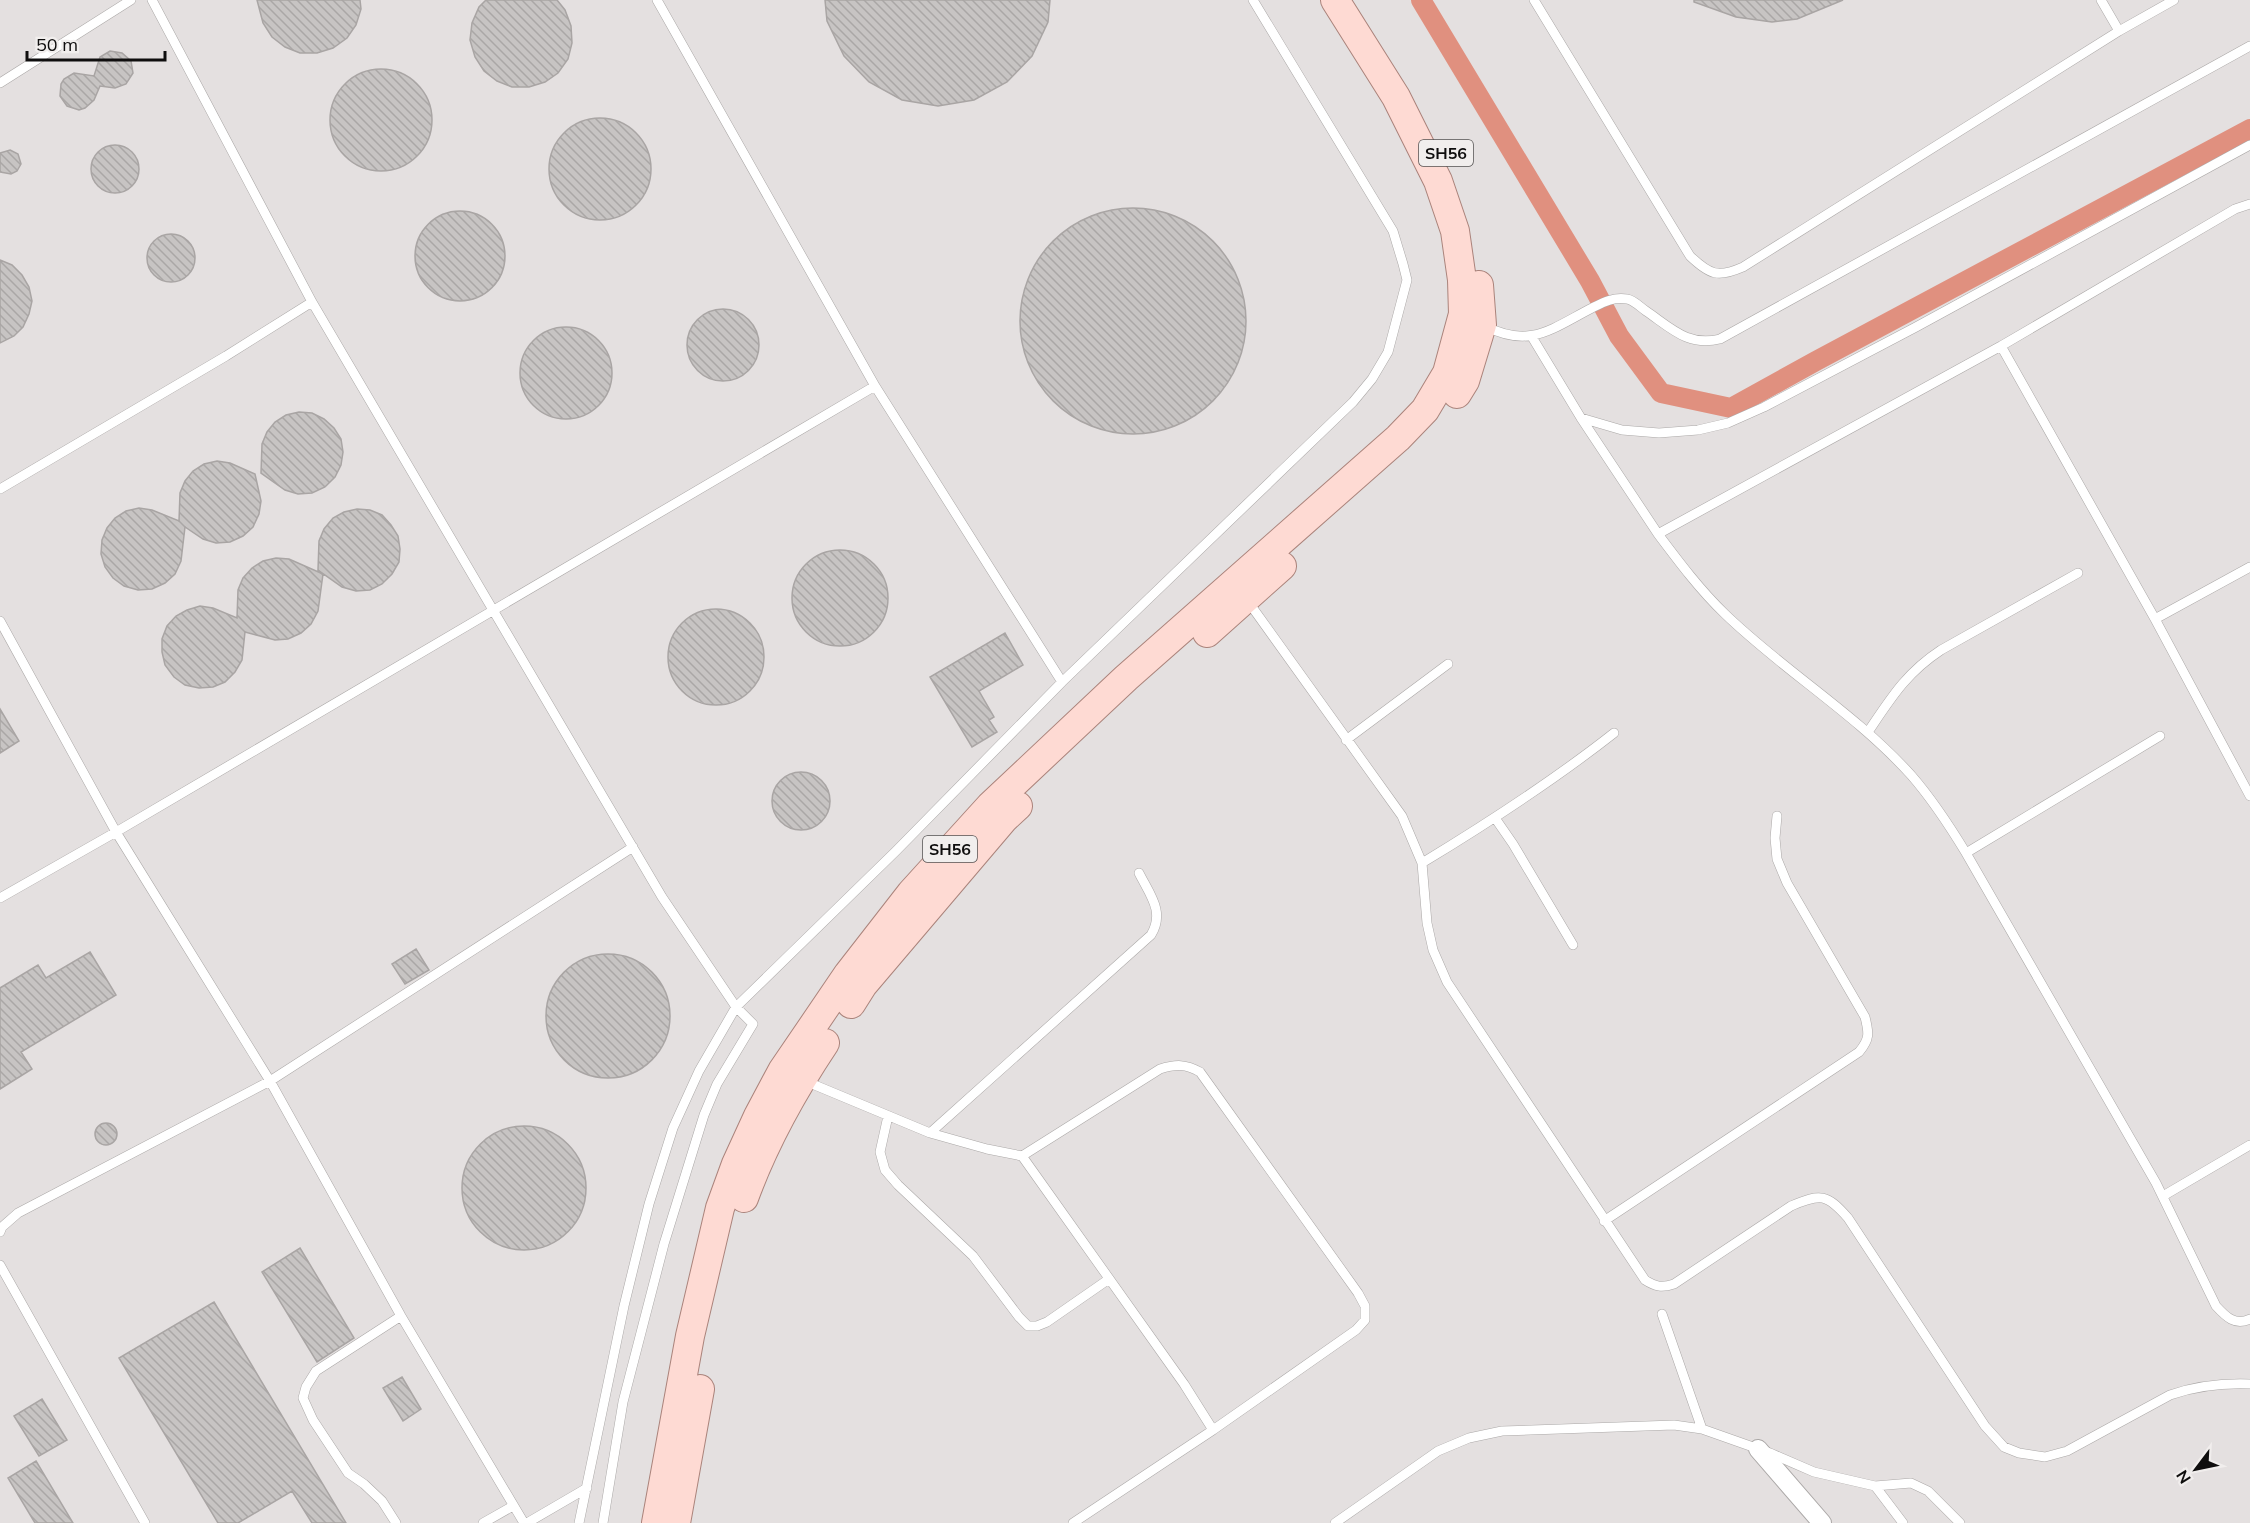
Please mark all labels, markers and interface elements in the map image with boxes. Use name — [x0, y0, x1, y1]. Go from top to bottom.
scale bar — [27, 24, 165, 62]
text: 50 m — [36, 33, 78, 56]
road number: SH56 — [1419, 140, 1473, 166]
road number: SH56 — [923, 836, 977, 862]
north arrow — [2166, 1439, 2226, 1499]
text: N — [2172, 1467, 2195, 1487]

